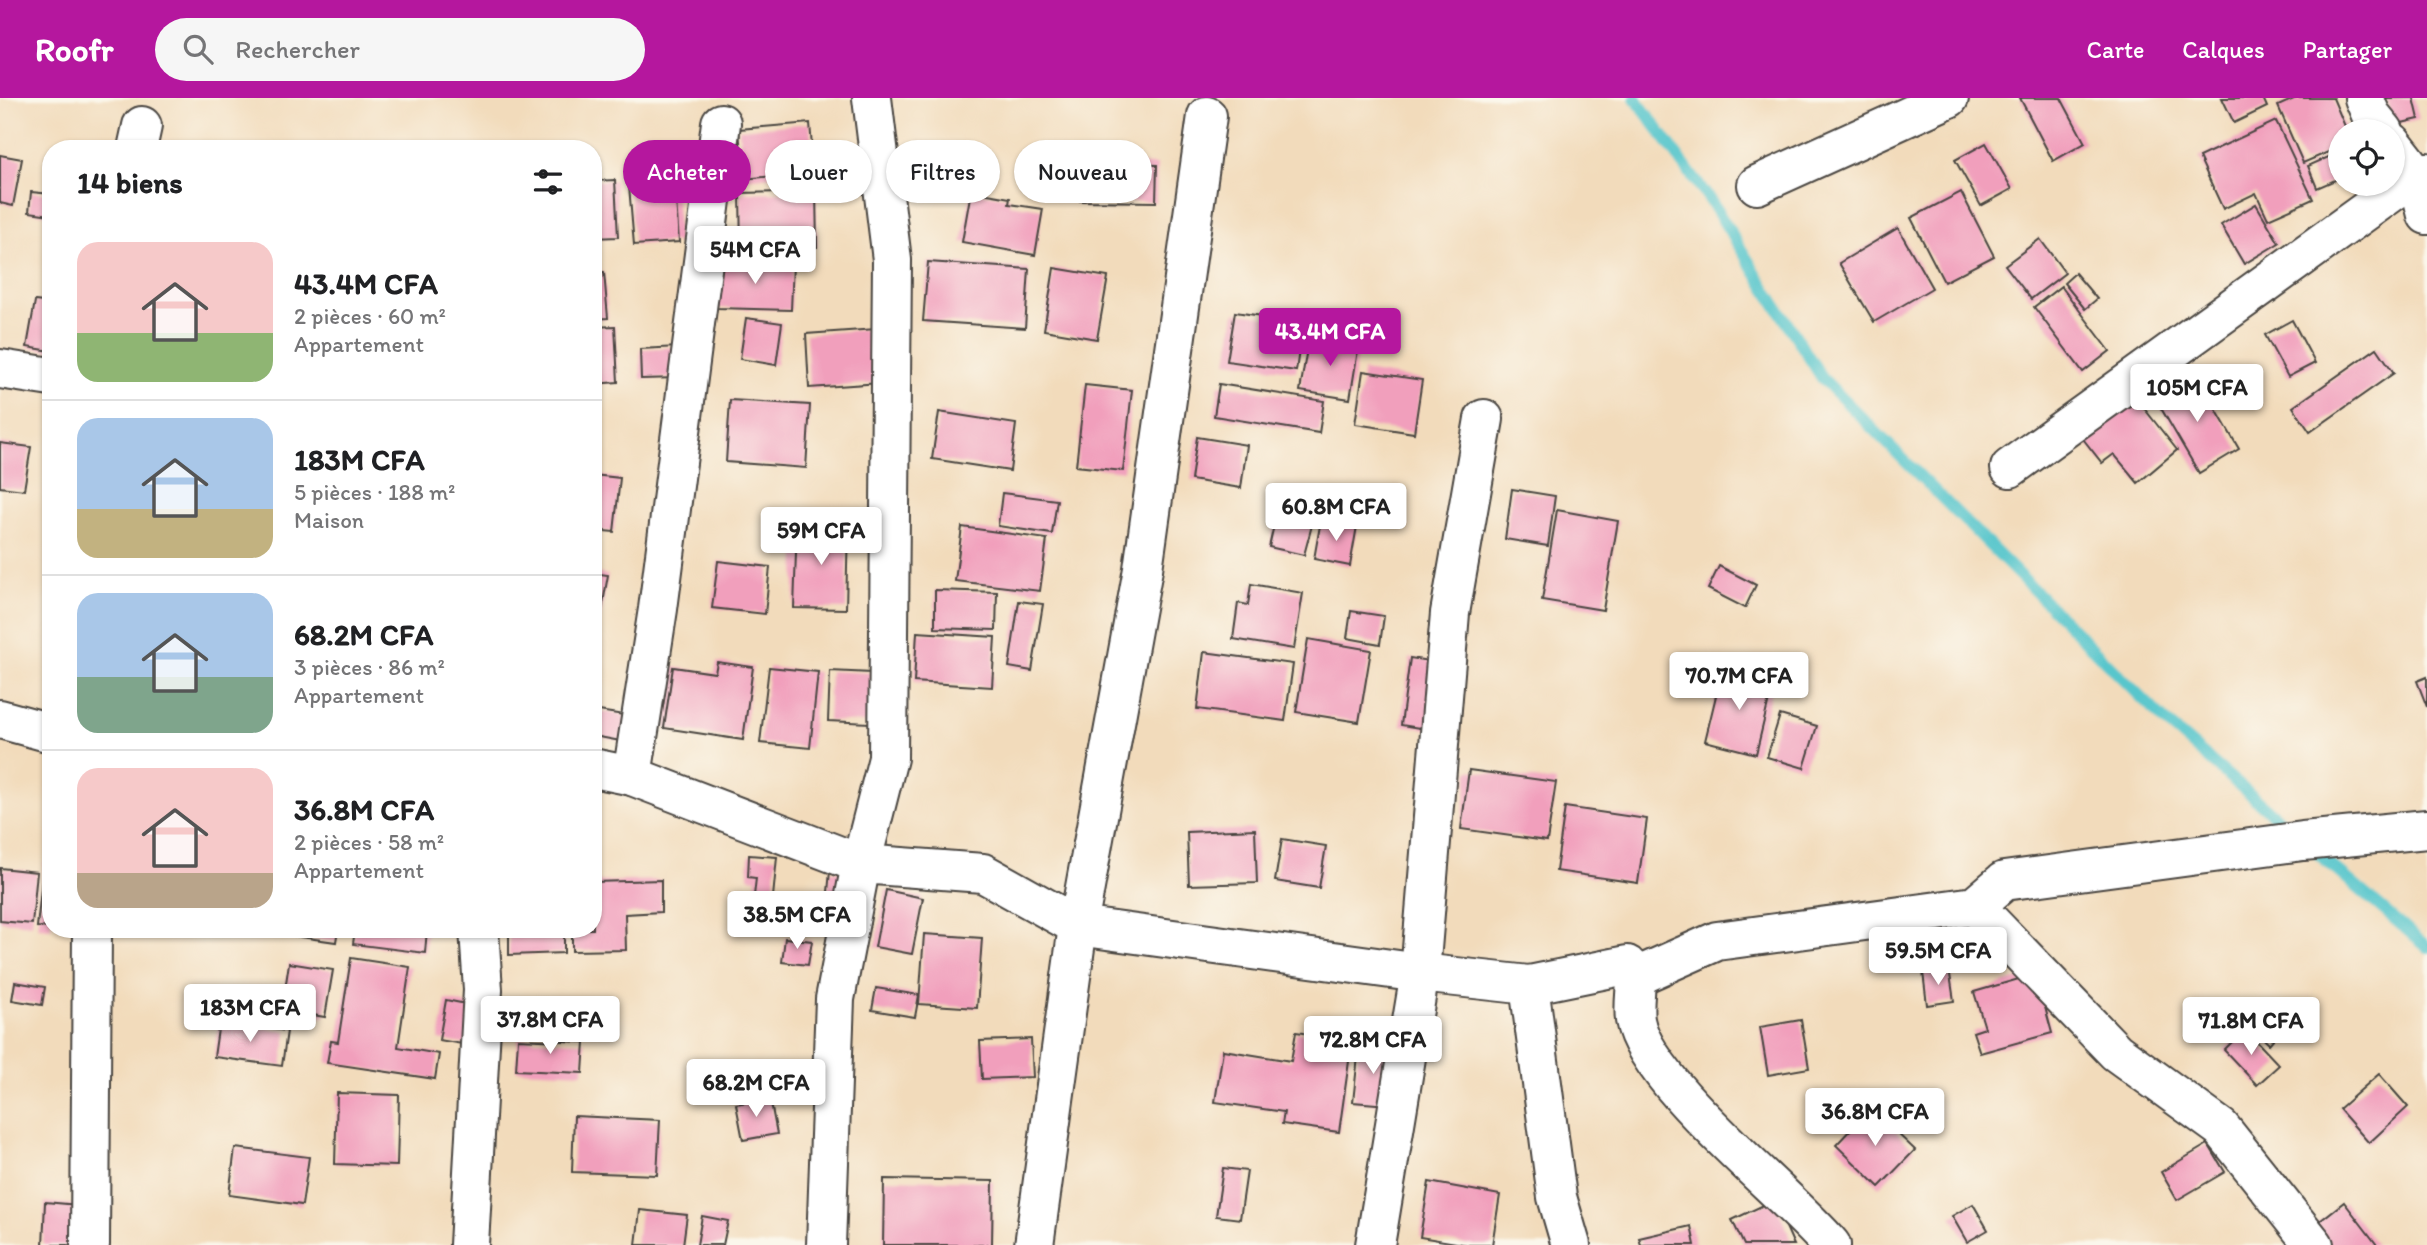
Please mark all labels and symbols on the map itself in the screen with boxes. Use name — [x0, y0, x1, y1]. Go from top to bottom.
pin: 54M CFA — [690, 226, 820, 286]
pin: 43.4M CFA — [1250, 308, 1410, 368]
pin: 105M CFA — [2125, 364, 2269, 424]
pin: 60.8M CFA — [1256, 484, 1416, 543]
pin: 59M CFA — [756, 508, 886, 567]
pin: 70.7M CFA — [1659, 652, 1819, 712]
pin: 38.5M CFA — [717, 892, 877, 951]
pin: 59.5M CFA — [1858, 928, 2018, 987]
pin: 183M CFA — [178, 984, 322, 1044]
pin: 37.8M CFA — [470, 996, 630, 1056]
pin: 71.8M CFA — [2171, 998, 2331, 1057]
pin: 72.8M CFA — [1293, 1016, 1453, 1076]
pin: 68.2M CFA — [676, 1060, 836, 1119]
pin: 36.8M CFA — [1795, 1088, 1955, 1148]

